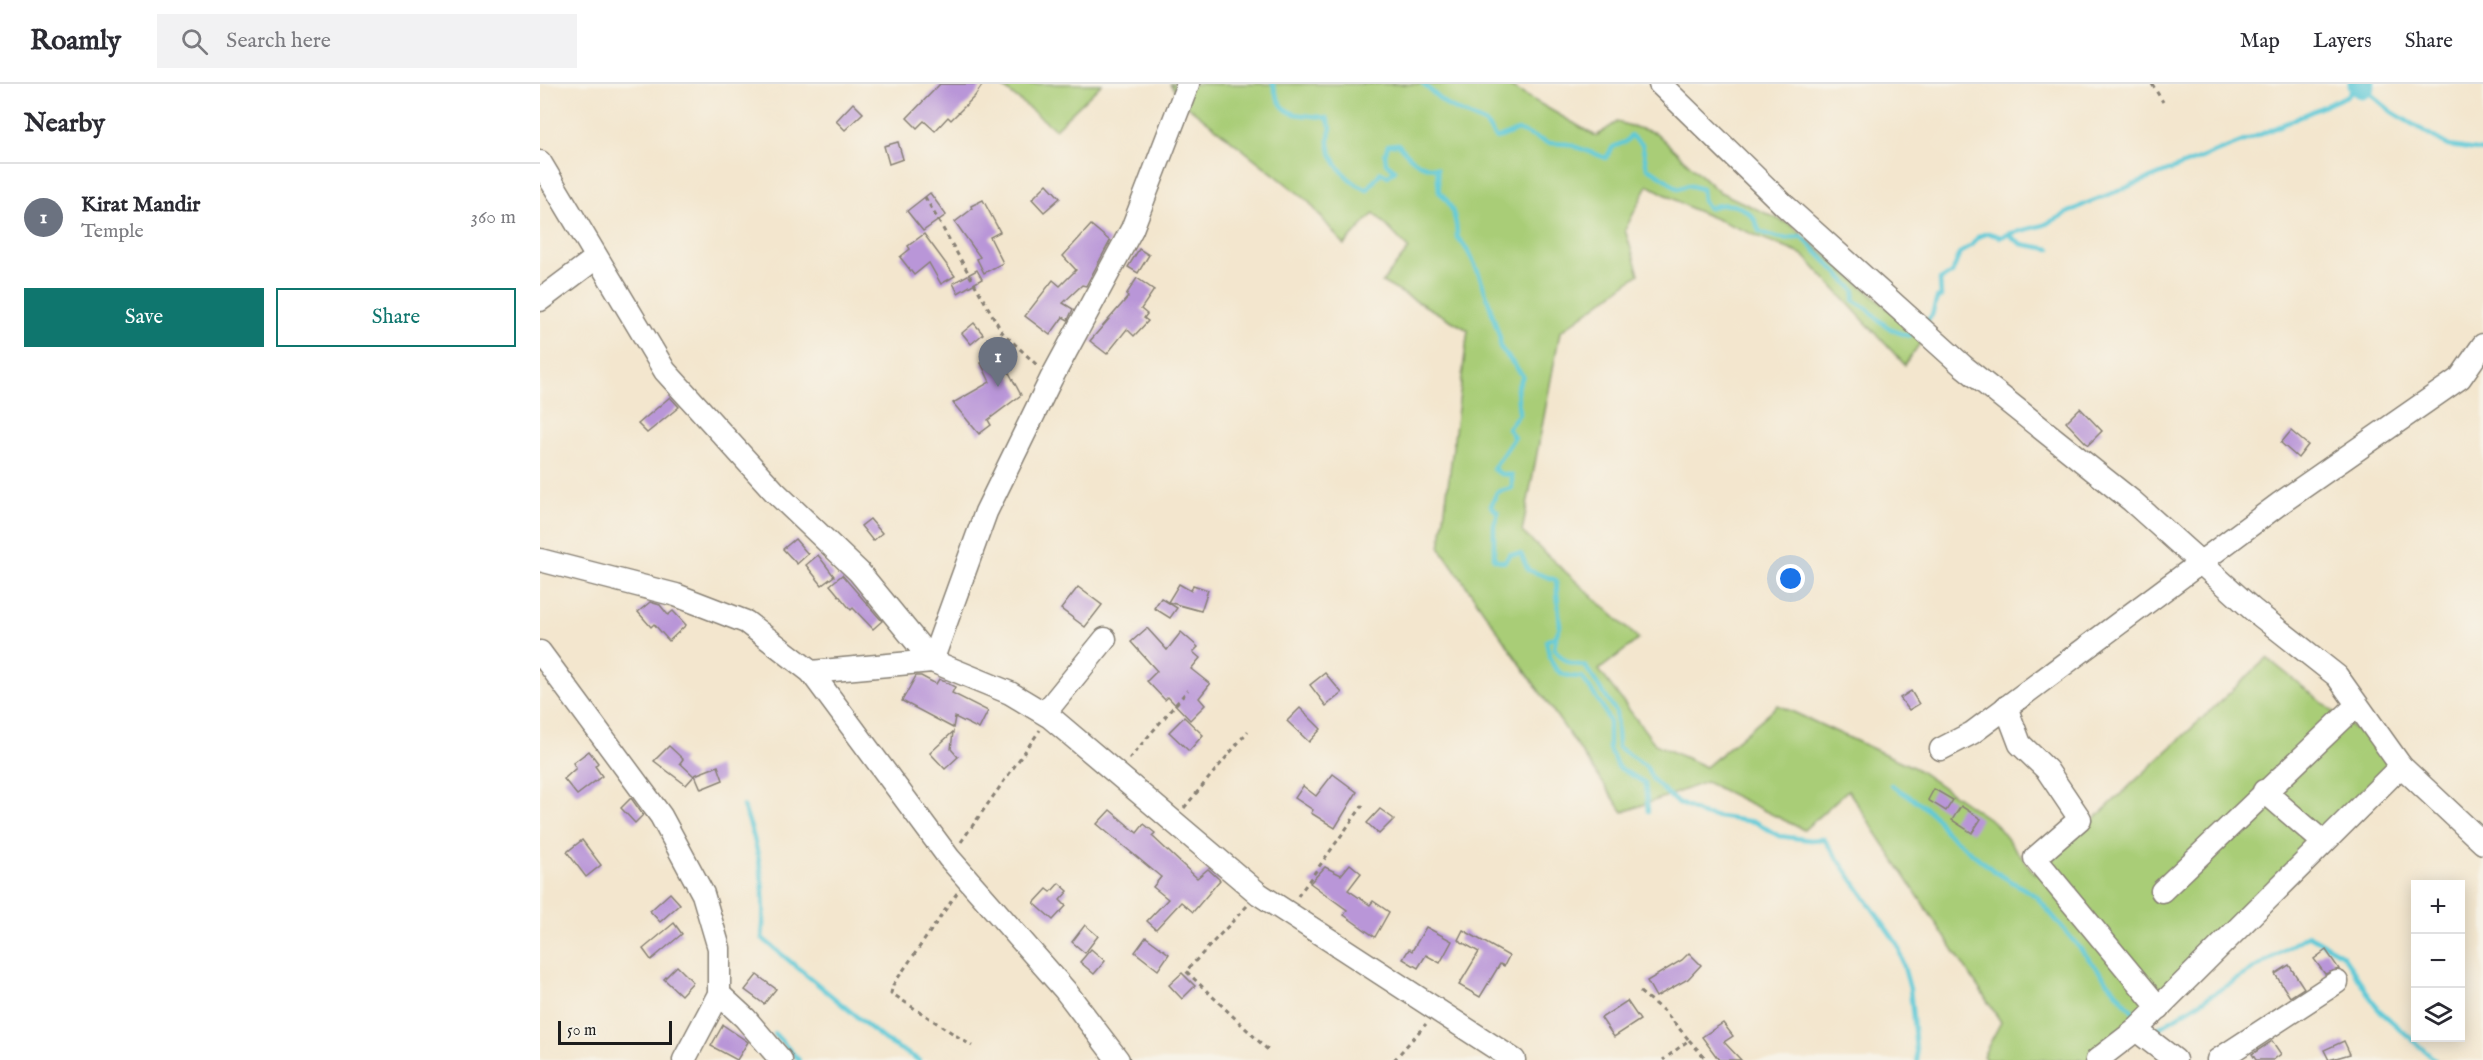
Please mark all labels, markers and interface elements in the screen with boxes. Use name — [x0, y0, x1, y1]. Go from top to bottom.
search box — [157, 14, 577, 68]
text: Roamly — [30, 24, 121, 59]
icon: search — [178, 25, 211, 58]
text: Search here — [226, 27, 331, 55]
text: Map — [2240, 28, 2280, 55]
text: Layers — [2313, 28, 2372, 55]
text: Share — [2405, 28, 2453, 55]
text: Nearby — [24, 107, 105, 140]
text: Kirat Mandir — [81, 191, 200, 219]
text: 1 — [40, 205, 47, 230]
text: 360 m — [470, 205, 516, 230]
text: Temple — [81, 219, 144, 244]
button: Save — [24, 288, 264, 347]
button: Share — [276, 288, 516, 347]
pin: 1 — [978, 338, 1018, 387]
your location — [1776, 564, 1805, 593]
map controls — [2411, 880, 2465, 1042]
button: + — [2411, 880, 2465, 934]
button: − — [2411, 934, 2465, 988]
button: layers — [2411, 988, 2465, 1042]
scale bar — [558, 1018, 672, 1046]
text: 50 m — [567, 1021, 596, 1041]

